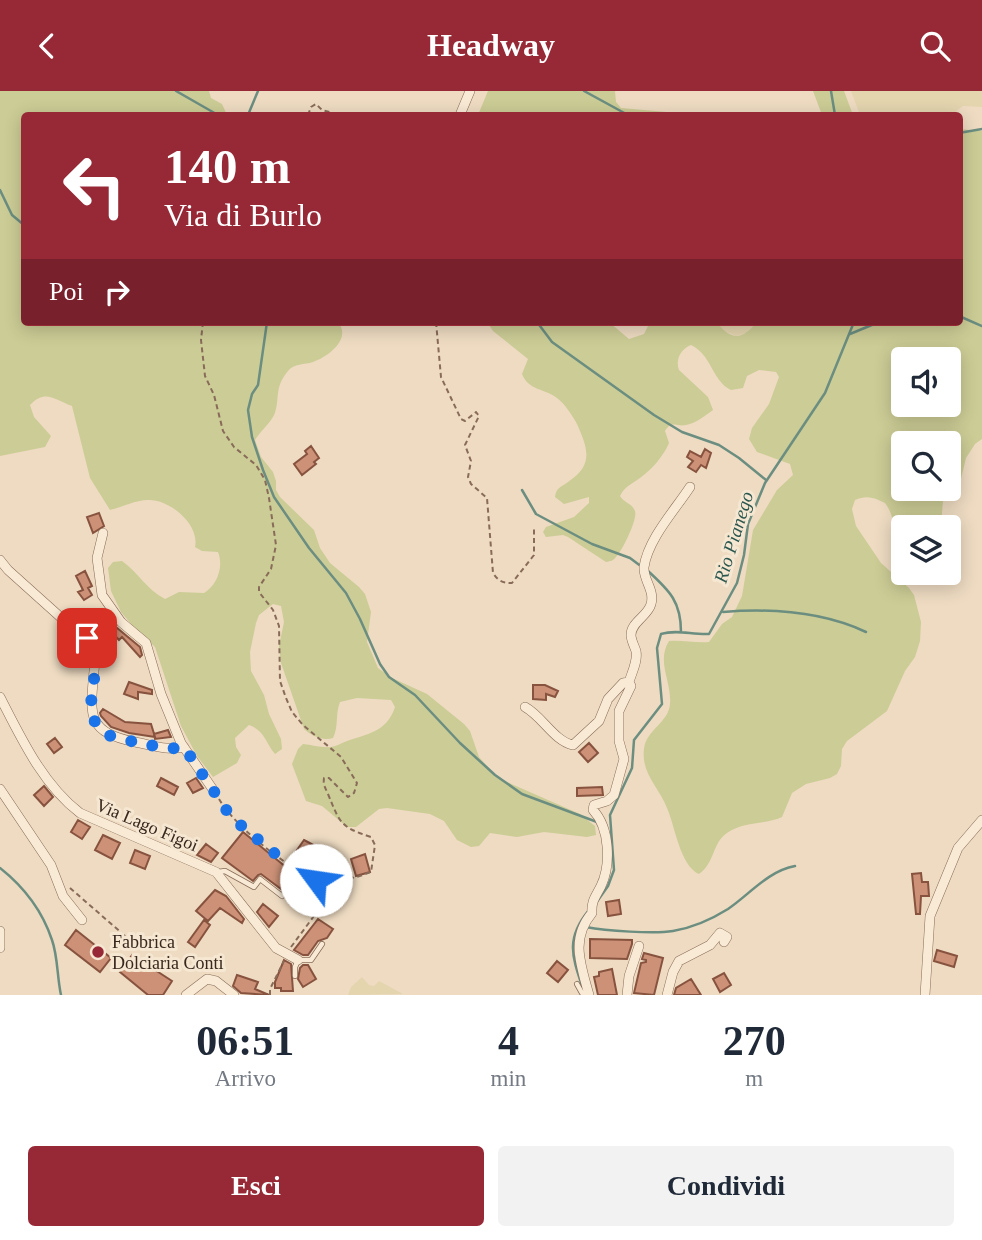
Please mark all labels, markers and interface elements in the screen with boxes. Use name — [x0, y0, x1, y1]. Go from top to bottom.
icon: back — [28, 27, 66, 65]
text: Headway — [427, 27, 555, 63]
icon: search — [916, 27, 954, 65]
text: 140 m — [164, 139, 291, 194]
icon: left — [49, 140, 140, 231]
text: Via di Burlo — [164, 197, 322, 233]
icon: right — [98, 273, 136, 311]
text: Poi — [49, 277, 84, 306]
map controls — [891, 347, 961, 585]
button: sound — [891, 347, 961, 417]
button: search — [891, 431, 961, 501]
water label: Rio Pianego — [709, 489, 757, 586]
button: layers — [891, 515, 961, 585]
pin — [57, 608, 117, 668]
icon: arrive — [68, 619, 106, 657]
street label: Via Lago Figoi — [93, 795, 201, 855]
position arrow — [279, 843, 353, 917]
place label: Fabbrica Dolciaria Conti — [112, 932, 223, 973]
marker: Fabbrica Dolciaria Conti — [90, 944, 106, 960]
text: 06:51 — [196, 1018, 294, 1064]
text: 4 — [498, 1018, 519, 1064]
text: 270 — [723, 1018, 786, 1064]
text: Arrivo — [215, 1066, 276, 1091]
text: min — [491, 1066, 526, 1091]
text: m — [745, 1066, 763, 1091]
button: Esci — [28, 1146, 484, 1226]
button: Condividi — [498, 1146, 954, 1226]

